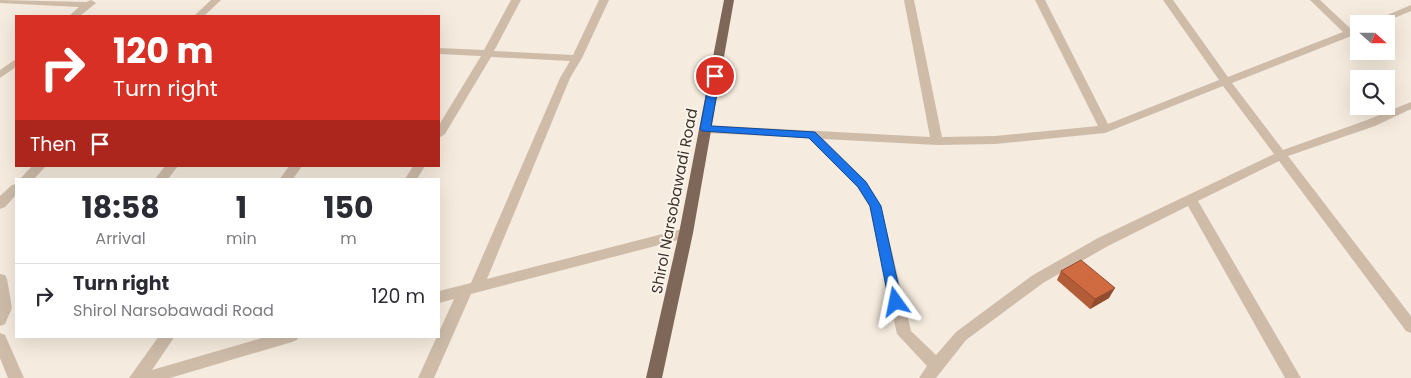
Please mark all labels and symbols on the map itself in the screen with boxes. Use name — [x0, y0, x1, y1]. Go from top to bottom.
north arrow — [1350, 15, 1395, 60]
pin — [694, 55, 736, 97]
street label: Shirol Narsobawadi Road — [646, 107, 702, 295]
position arrow — [869, 275, 921, 327]

